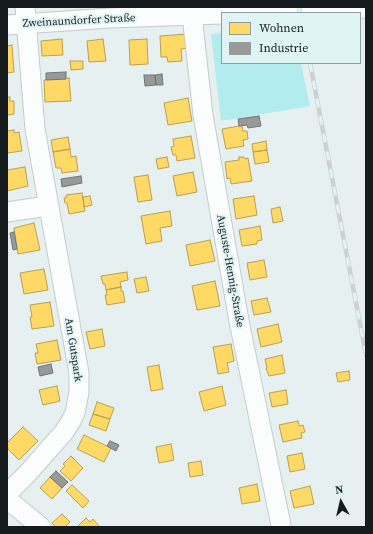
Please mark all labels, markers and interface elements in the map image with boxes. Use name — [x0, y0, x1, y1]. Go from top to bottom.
street label: Zweinaundorfer Straße — [22, 11, 136, 31]
legend — [221, 12, 361, 64]
text: Wohnen — [259, 20, 304, 36]
text: Industrie — [259, 40, 308, 56]
street label: Auguste-Hennig-Straße — [214, 214, 246, 328]
street label: Am Gutspark — [61, 317, 85, 383]
north arrow — [321, 482, 361, 522]
text: N — [334, 482, 344, 498]

